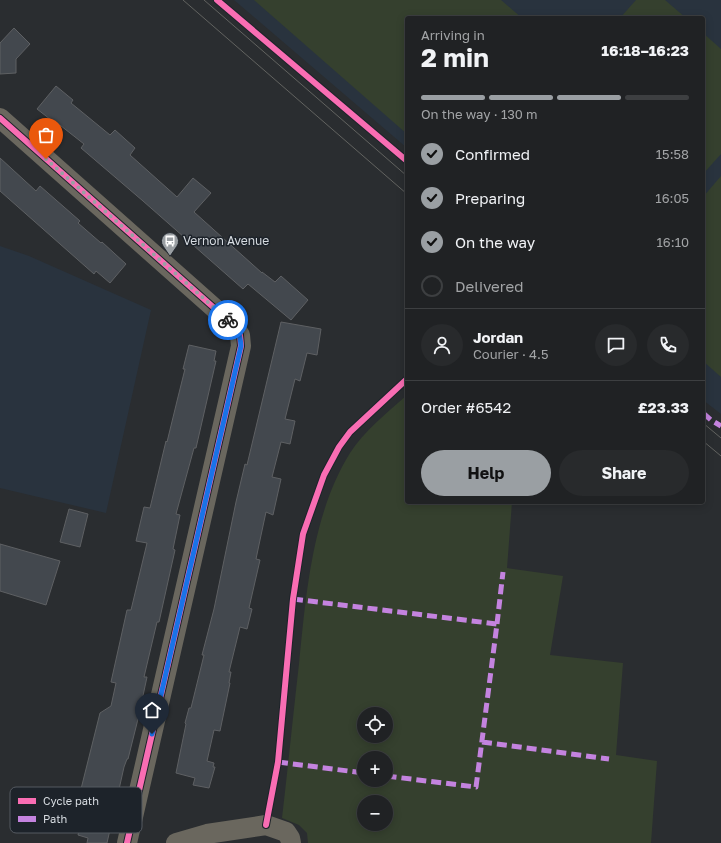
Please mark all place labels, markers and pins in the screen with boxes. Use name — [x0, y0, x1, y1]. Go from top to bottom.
pin — [29, 118, 63, 159]
bus stop icon: Vernon Avenue — [160, 231, 180, 256]
place label: Vernon Avenue — [183, 233, 269, 248]
pin — [135, 693, 169, 734]

